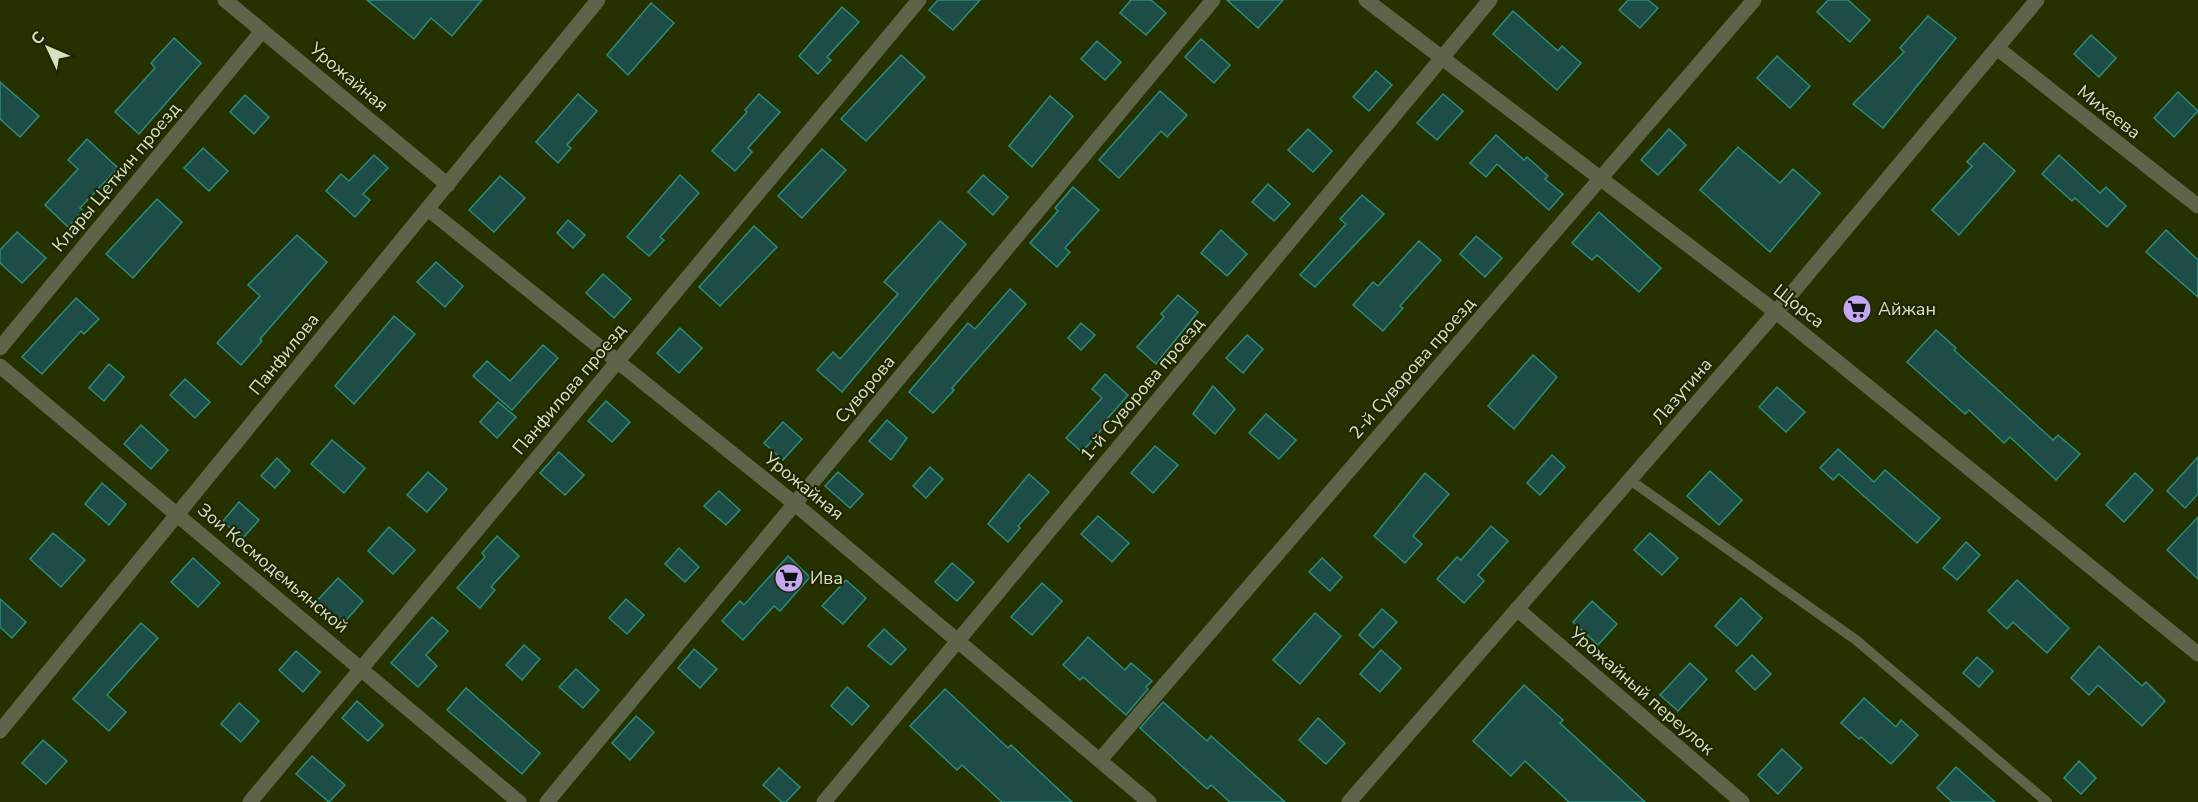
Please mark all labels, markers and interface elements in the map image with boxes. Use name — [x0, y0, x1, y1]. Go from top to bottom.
north arrow — [18, 18, 78, 78]
text: С — [26, 27, 50, 50]
street label: Урожайная — [304, 36, 393, 117]
street label: Михеева — [2072, 80, 2146, 144]
street label: Клары Цеткин проезд — [46, 97, 186, 257]
street label: Щорса — [1768, 278, 1830, 334]
street label: 2-й Суворова проезд — [1344, 292, 1481, 444]
supermarket icon: Айжан — [1841, 293, 1873, 325]
place label: Айжан — [1878, 297, 1936, 321]
street label: Панфилова — [244, 308, 324, 400]
street label: 1-й Суворова проезд — [1075, 312, 1210, 466]
street label: Панфилова проезд — [507, 318, 631, 460]
street label: Суворова — [830, 350, 900, 428]
street label: Лазутина — [1647, 353, 1717, 429]
street label: Урожайная — [758, 446, 849, 525]
street label: Зои Космодемьянской — [192, 498, 354, 638]
supermarket icon: Ива — [773, 562, 805, 594]
place label: Ива — [810, 566, 843, 590]
street label: Урожайный переулок — [1564, 621, 1720, 761]

